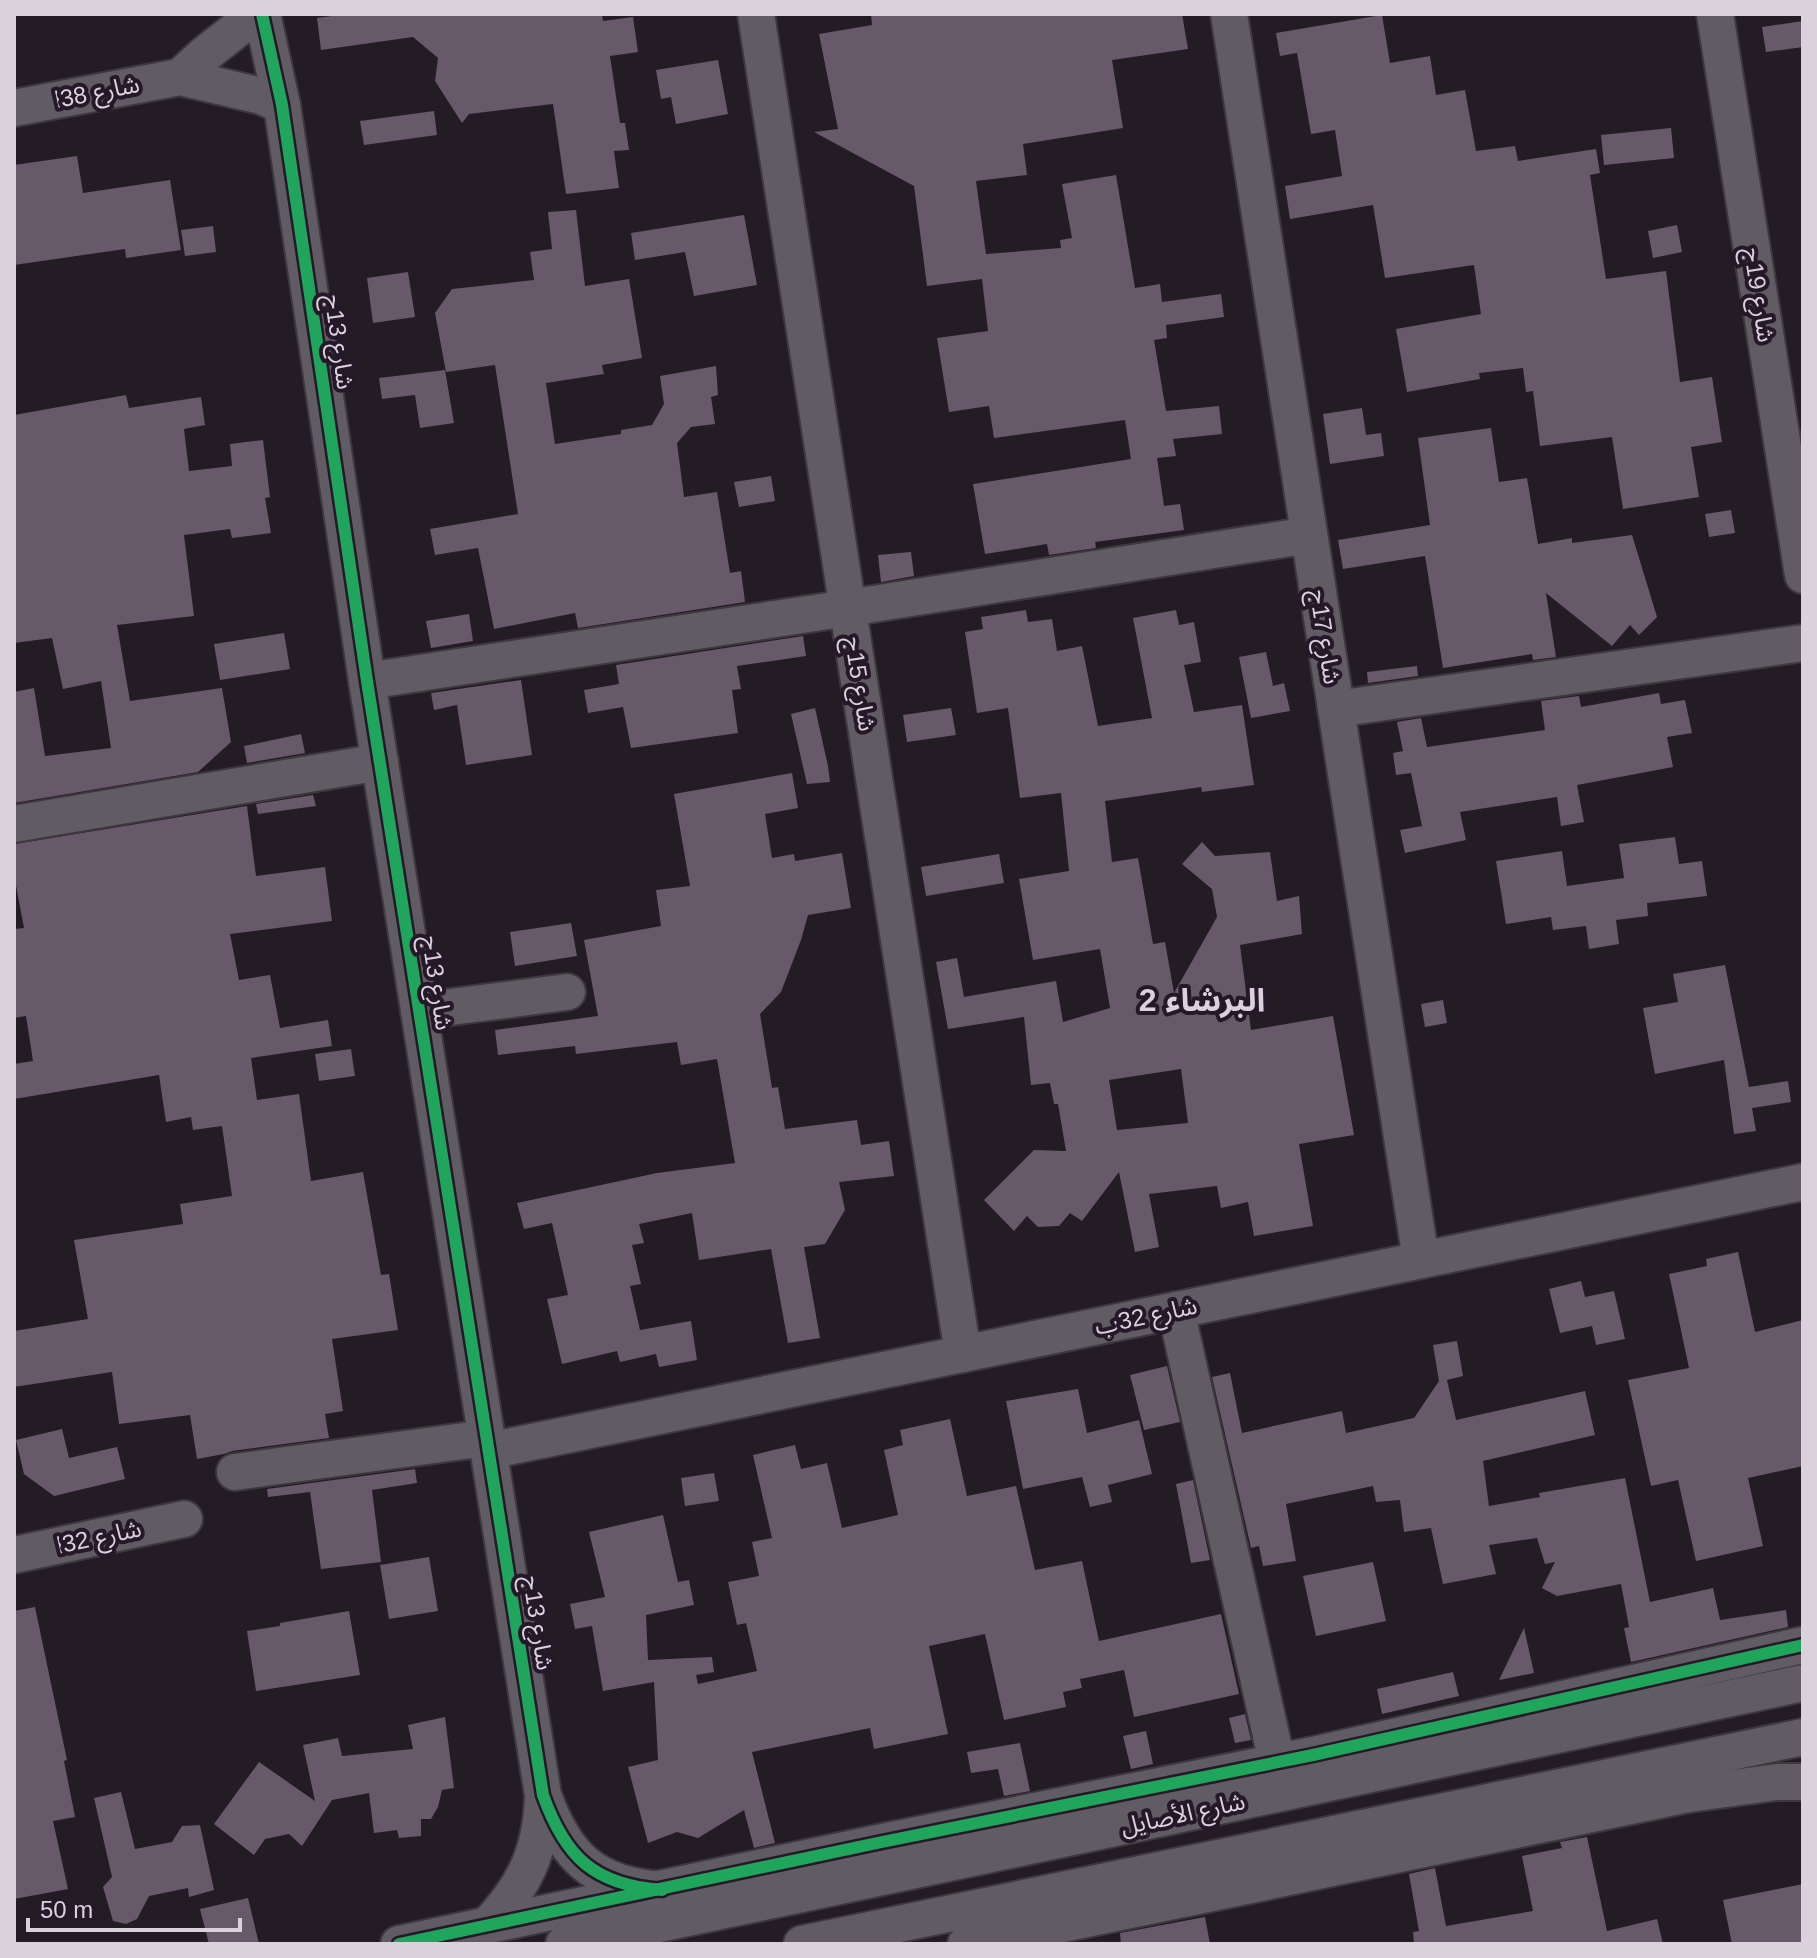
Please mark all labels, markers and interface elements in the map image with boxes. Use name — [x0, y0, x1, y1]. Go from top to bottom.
street label: شارع 38ا — [52, 70, 142, 117]
street label: شارع 19ج — [1735, 246, 1780, 345]
street label: شارع 13ج — [316, 293, 360, 392]
street label: شارع 17ج — [1301, 588, 1346, 687]
street label: شارع 15ج — [836, 635, 881, 734]
street label: شارع 13ج — [413, 934, 458, 1033]
district label: البرشاء 2 — [1139, 982, 1265, 1019]
street label: شارع 32ب — [1092, 1291, 1200, 1343]
street label: شارع 32ا — [54, 1514, 145, 1563]
street label: شارع 13ج — [514, 1574, 559, 1673]
street label: شارع الأصايل — [1118, 1787, 1248, 1844]
scale bar — [28, 1882, 240, 1932]
text: 50 m — [40, 1896, 93, 1923]

